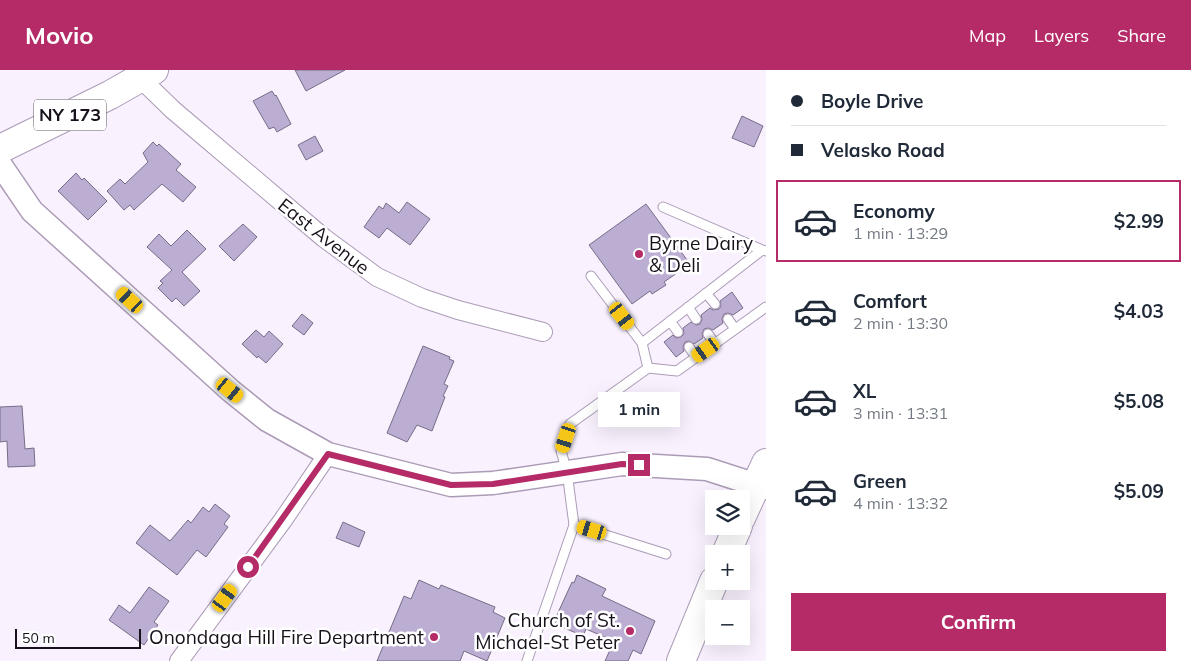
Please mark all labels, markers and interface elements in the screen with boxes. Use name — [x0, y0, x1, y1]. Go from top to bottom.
text: Movio — [25, 20, 93, 50]
text: Map — [969, 24, 1006, 47]
text: Layers — [1034, 24, 1089, 47]
text: Share — [1117, 24, 1166, 47]
text: Boyle Drive — [821, 89, 924, 113]
road number: NY 173 — [34, 100, 106, 130]
text: Velasko Road — [821, 138, 945, 162]
street label: East Avenue — [273, 193, 375, 279]
icon: car — [793, 199, 838, 244]
text: Economy — [853, 199, 935, 223]
text: $2.99 — [1114, 209, 1164, 233]
text: 1 min · 13:29 — [853, 223, 948, 243]
place label: Byrne Dairy & Deli — [649, 231, 753, 277]
marker: Byrne Dairy & Deli — [633, 248, 645, 260]
car — [113, 284, 146, 316]
icon: car — [793, 289, 838, 334]
text: Comfort — [853, 289, 927, 313]
text: $4.03 — [1114, 299, 1164, 323]
car — [606, 300, 637, 332]
text: 2 min · 13:30 — [853, 313, 948, 333]
car — [689, 335, 722, 365]
car — [213, 375, 246, 405]
icon: car — [793, 379, 838, 424]
text: XL — [853, 379, 876, 403]
text: $5.08 — [1114, 389, 1164, 413]
callout: 1 min — [598, 392, 680, 428]
text: 1 min — [618, 399, 660, 419]
text: 3 min · 13:31 — [853, 403, 948, 423]
car — [554, 421, 577, 455]
route end — [628, 454, 650, 476]
icon: car — [793, 469, 838, 514]
text: Green — [853, 469, 907, 493]
text: $5.09 — [1114, 479, 1164, 503]
map controls — [705, 490, 750, 645]
button: layers — [705, 490, 750, 535]
text: 4 min · 13:32 — [853, 493, 948, 513]
car — [575, 518, 608, 542]
button: + — [705, 545, 750, 590]
route start — [237, 556, 259, 578]
car — [210, 581, 239, 615]
button: Confirm — [791, 593, 1166, 651]
button: − — [705, 600, 750, 645]
place label: Church of St. Michael-St Peter — [475, 608, 620, 654]
place label: Onondaga Hill Fire Department — [149, 625, 424, 649]
marker: Church of St. Michael-St Peter — [624, 625, 636, 637]
scale bar — [15, 626, 141, 649]
text: 50 m — [22, 629, 55, 647]
marker: Onondaga Hill Fire Department — [428, 631, 440, 643]

